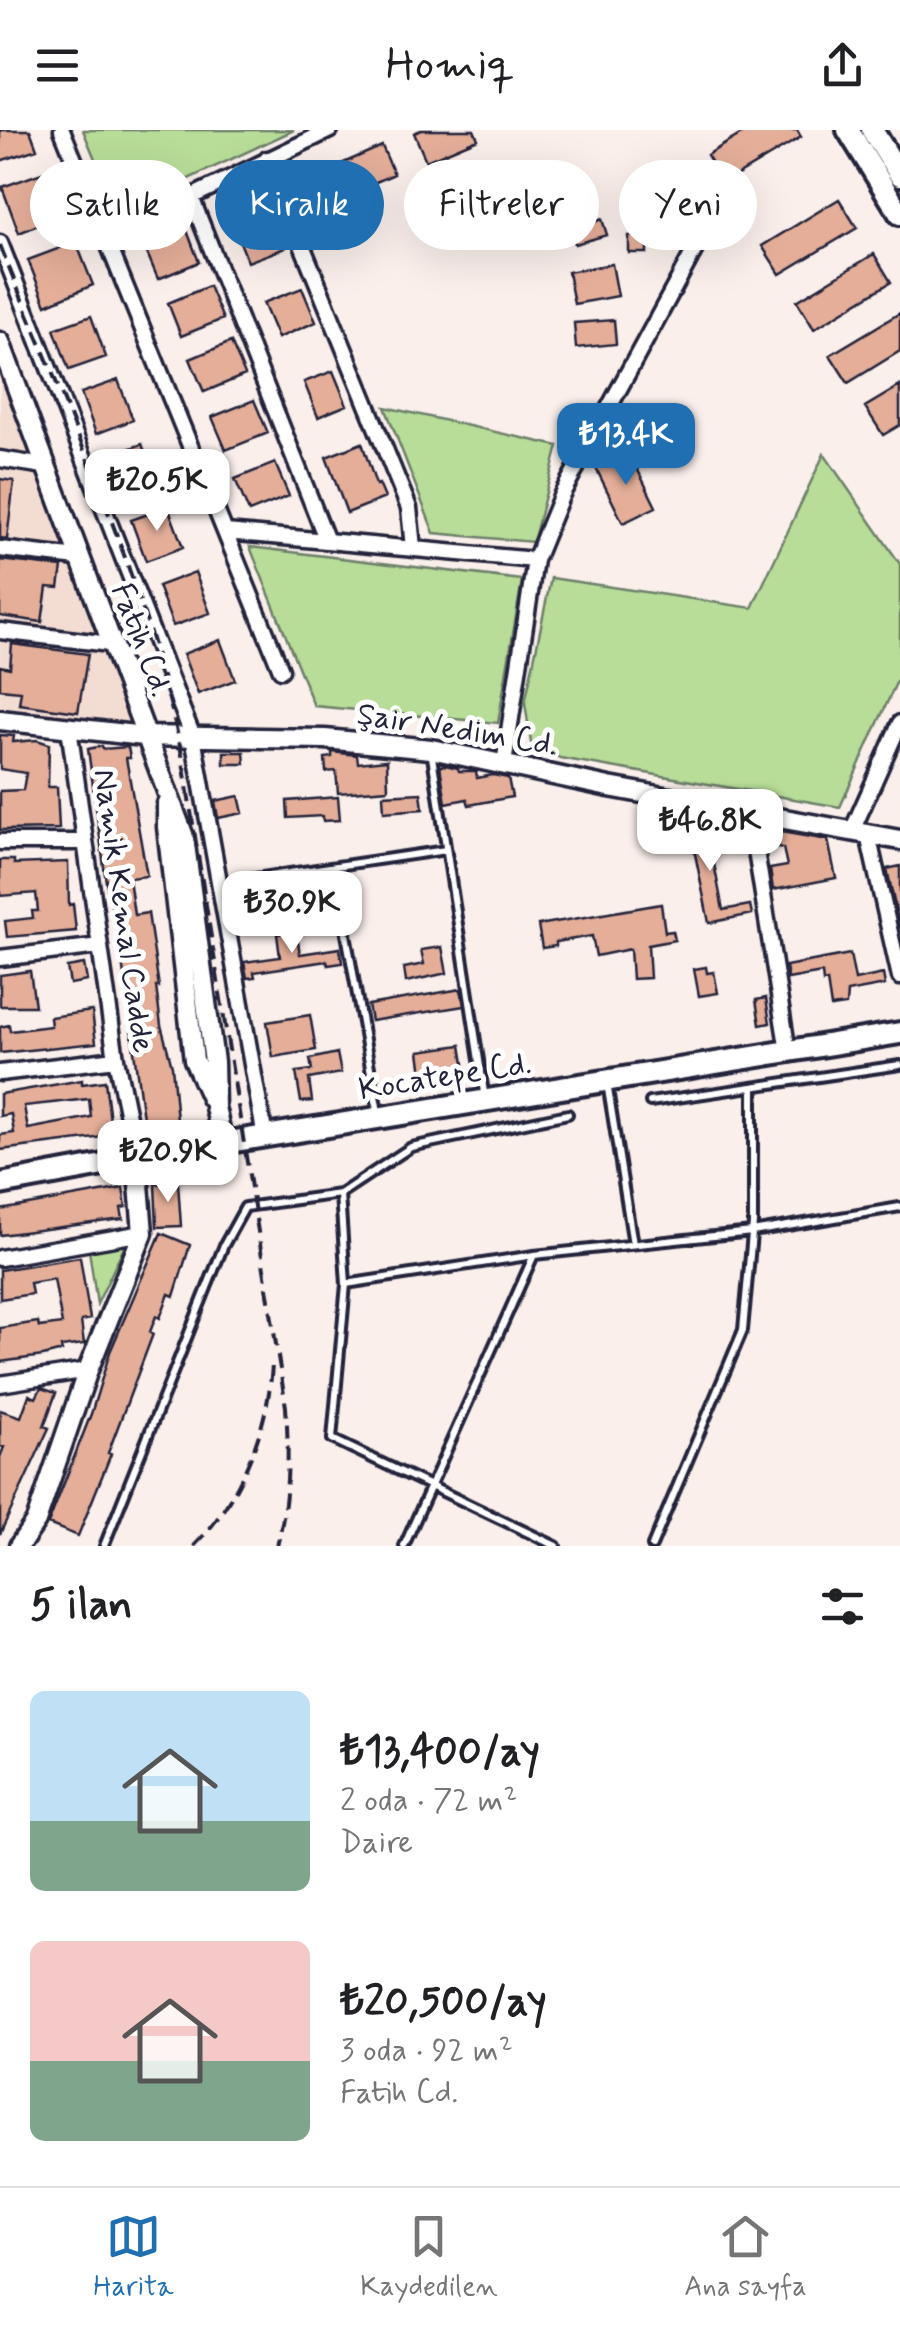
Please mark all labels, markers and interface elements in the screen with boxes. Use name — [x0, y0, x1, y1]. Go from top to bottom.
text: Homiq — [386, 36, 514, 95]
icon: menu — [30, 38, 85, 93]
icon: share — [815, 38, 870, 93]
chip: Satılık — [30, 160, 195, 250]
chip: Kiralık — [215, 160, 384, 250]
chip: Filtreler — [404, 160, 599, 250]
chip: Yeni — [619, 160, 757, 250]
pin: ₺13.4K — [545, 403, 707, 488]
text: ₺13.4K — [579, 414, 673, 456]
pin: ₺20.5K — [76, 449, 238, 534]
text: ₺20.5K — [107, 460, 207, 502]
street label: Fatih Cd. — [100, 577, 182, 703]
street label: Şair Nedim Cd. — [354, 693, 560, 767]
street label: Namik Kemal Cadde — [82, 766, 164, 1056]
pin: ₺46.8K — [629, 789, 791, 874]
text: ₺46.8K — [659, 800, 761, 842]
pin: ₺30.9K — [211, 871, 373, 956]
text: ₺30.9K — [244, 882, 340, 924]
street label: Kocatepe Cd. — [356, 1043, 534, 1111]
pin: ₺20.9K — [87, 1120, 249, 1205]
text: ₺20.9K — [119, 1131, 217, 1173]
text: 5 ilan — [30, 1579, 132, 1634]
icon: filters — [815, 1579, 870, 1634]
text: ₺13,400/ay — [340, 1725, 540, 1780]
icon: home — [110, 1731, 230, 1851]
text: 2 oda · 72 m² — [340, 1780, 518, 1822]
text: Daire — [340, 1822, 413, 1864]
text: ₺20,500/ay — [340, 1975, 547, 2030]
icon: home — [110, 1981, 230, 2101]
text: 3 oda · 92 m² — [340, 2030, 513, 2072]
text: Fatih Cd. — [340, 2072, 458, 2114]
tab: Harita — [93, 2209, 174, 2306]
tab: Kaydedilen — [360, 2209, 498, 2306]
tab: Ana sayfa — [684, 2209, 807, 2306]

